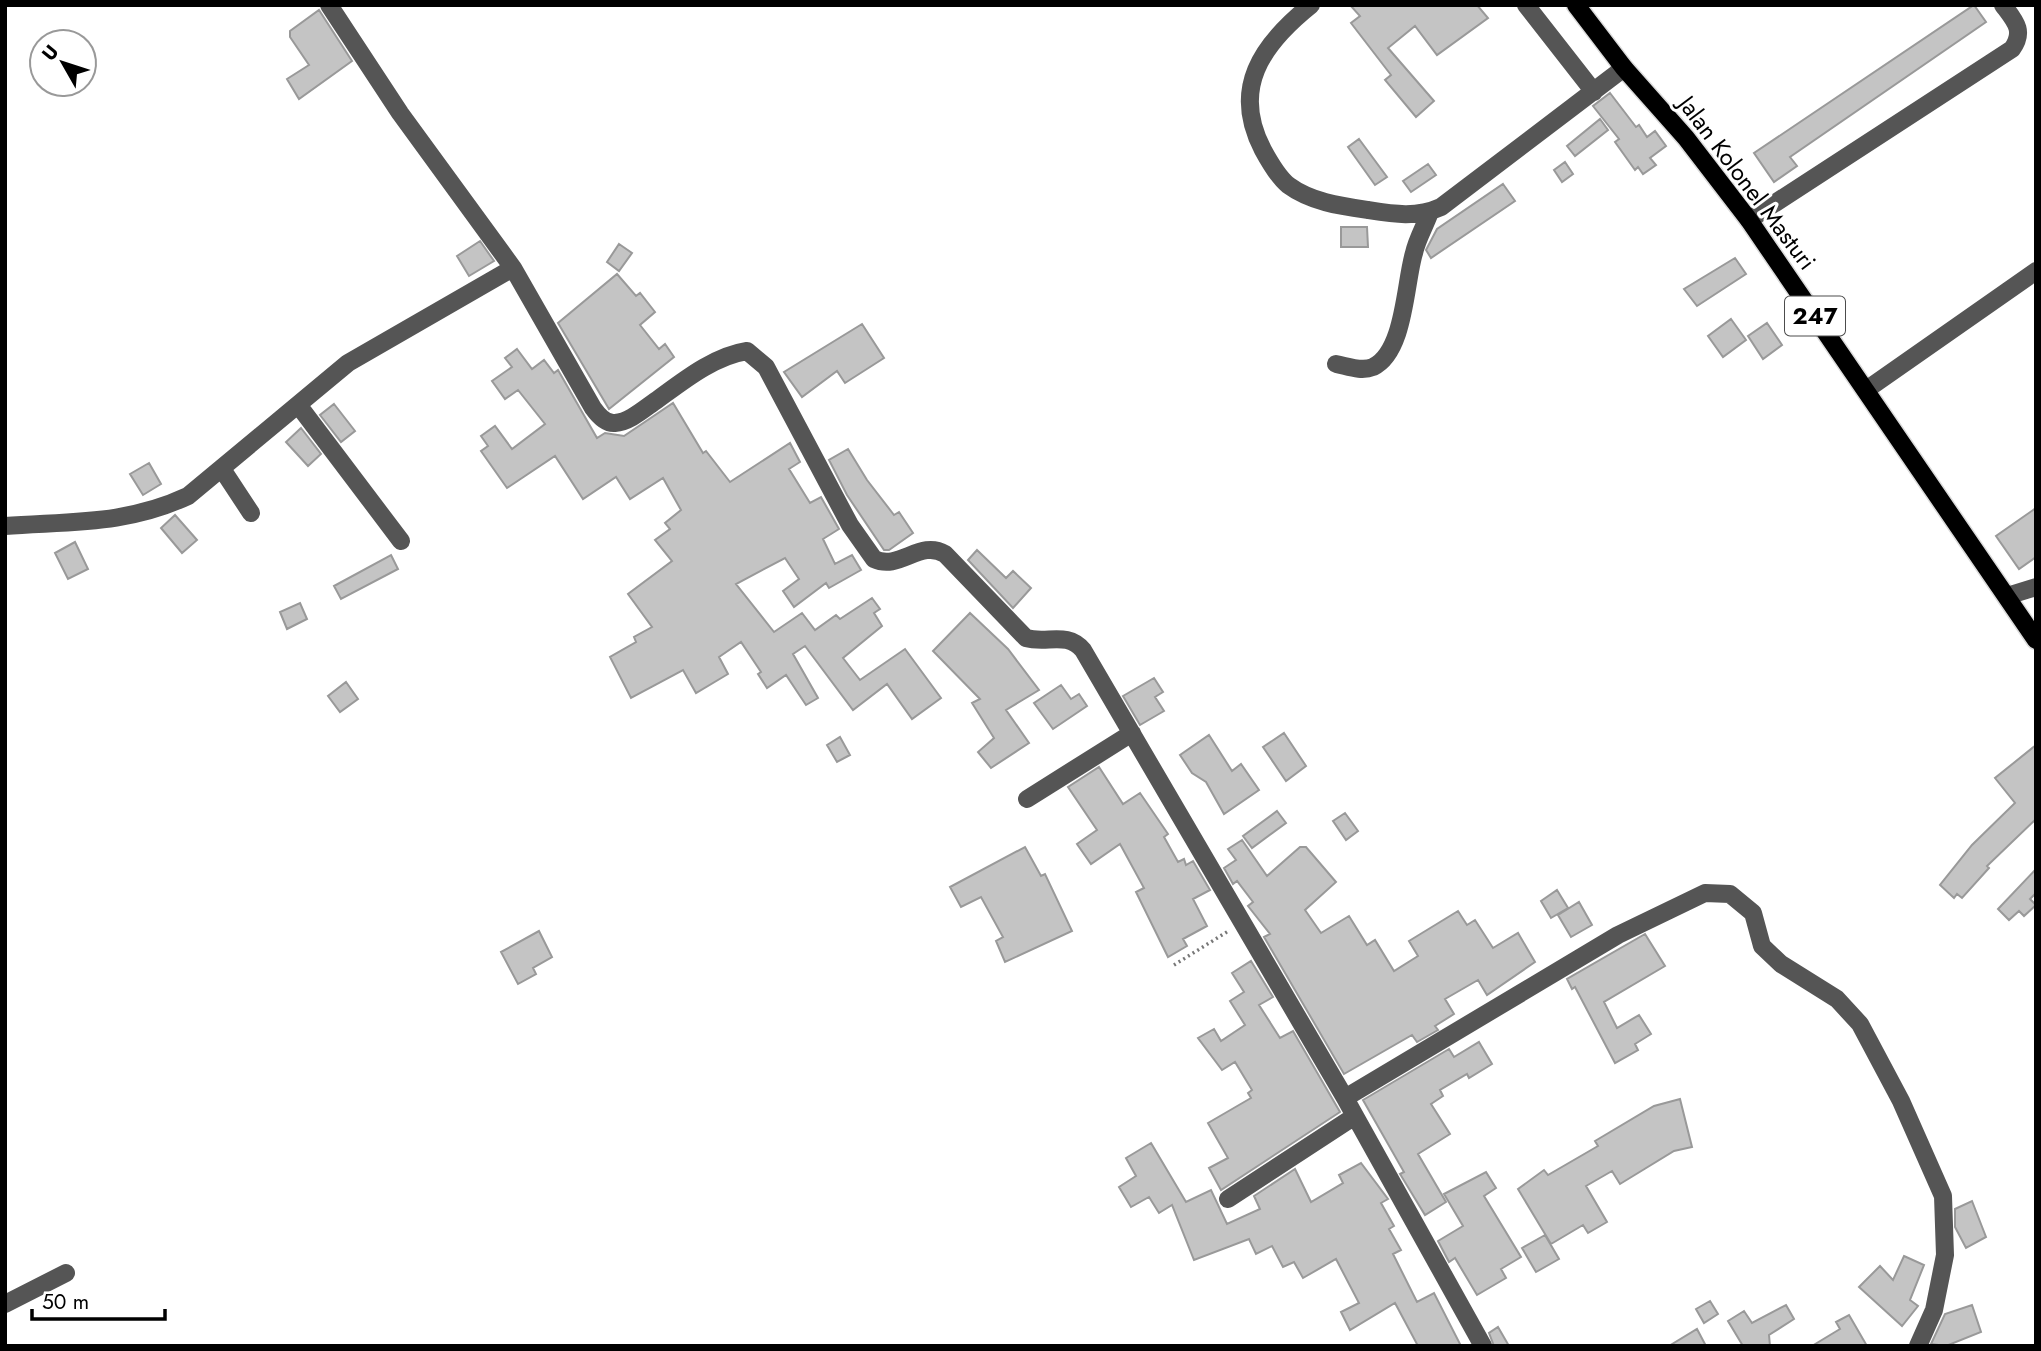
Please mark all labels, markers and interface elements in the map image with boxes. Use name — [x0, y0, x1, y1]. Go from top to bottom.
north arrow — [28, 28, 98, 98]
text: U — [35, 39, 65, 66]
street label: Jalan Kolonel Masturi — [1668, 86, 1825, 277]
road number: 247 — [1785, 296, 1845, 336]
scale bar — [32, 1278, 164, 1322]
text: 50 m — [42, 1287, 89, 1317]

